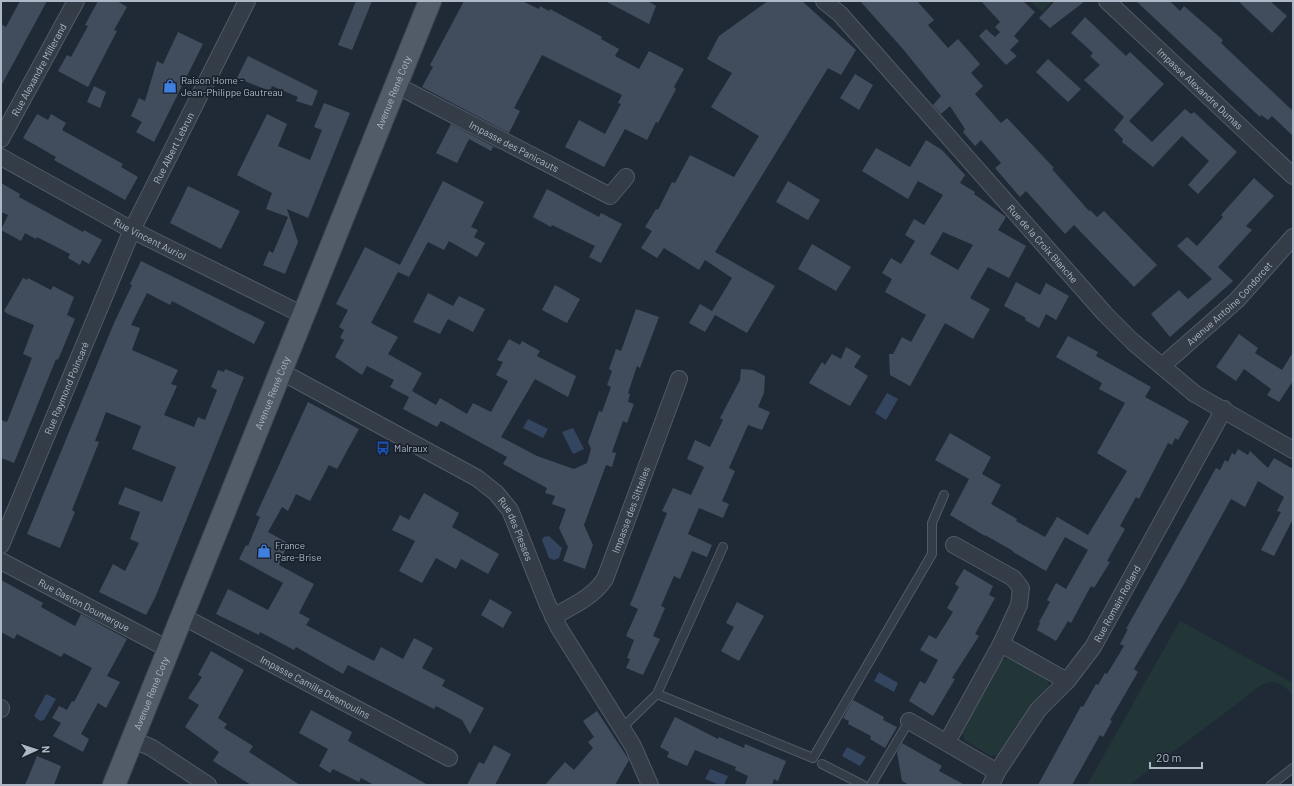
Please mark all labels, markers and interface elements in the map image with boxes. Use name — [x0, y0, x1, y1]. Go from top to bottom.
street label: Rue Alexandre Millerand — [9, 21, 69, 118]
street label: Impasse Alexandre Dumas — [1155, 46, 1246, 132]
street label: Avenue René Coty — [373, 54, 413, 130]
place label: Raison Home - Jean-Philippe Gautreau — [181, 74, 283, 98]
shop icon: Raison Home - Jean-Philippe Gautreau — [162, 78, 178, 94]
street label: Rue Albert Lebrun — [150, 110, 196, 186]
street label: Impasse des Panicauts — [467, 118, 561, 174]
street label: Rue de la Croix Blanche — [1005, 202, 1081, 285]
street label: Rue Vincent Auriol — [112, 215, 188, 262]
street label: Avenue Antoine Condorcet — [1184, 259, 1275, 348]
street label: Rue Raymond Poincaré — [42, 340, 91, 436]
street label: Avenue René Coty — [252, 354, 292, 431]
bus stop icon: Malraux — [375, 440, 391, 456]
place label: Malraux — [394, 442, 428, 454]
street label: Impasse des Sittelles — [609, 464, 652, 555]
street label: Rue des Plesses — [496, 495, 536, 563]
place label: France Pare-Brise — [275, 539, 321, 563]
shop icon: France Pare-Brise — [256, 543, 272, 559]
street label: Rue Romain Rolland — [1091, 563, 1143, 644]
street label: Rue Gaston Doumergue — [37, 576, 132, 634]
street label: Impasse Camille Desmoulins — [258, 653, 372, 721]
street label: Avenue René Coty — [131, 655, 171, 731]
north arrow — [16, 730, 56, 770]
scale bar — [1150, 744, 1202, 770]
text: N — [40, 745, 53, 753]
text: 20 m — [1156, 750, 1182, 764]

